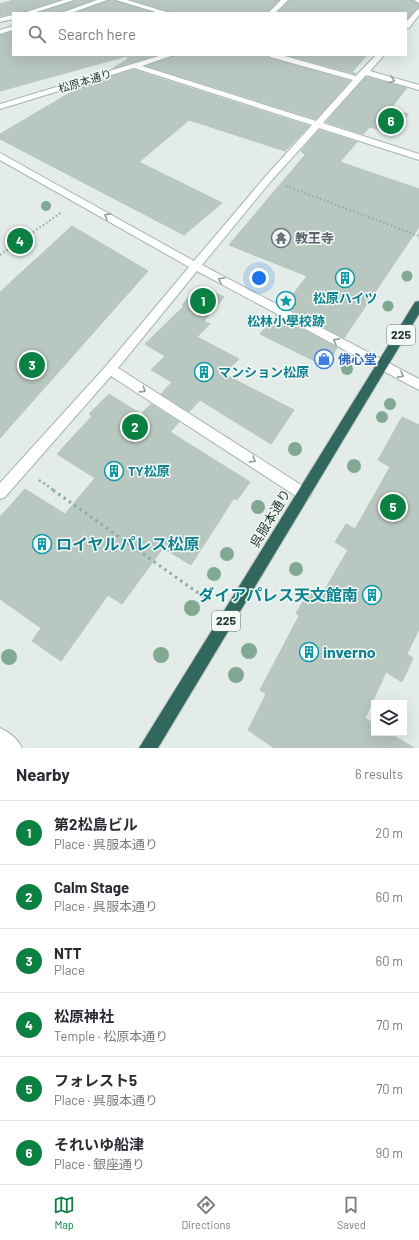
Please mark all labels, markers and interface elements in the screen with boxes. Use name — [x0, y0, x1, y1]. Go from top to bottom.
search box — [12, 12, 407, 56]
icon: search — [26, 23, 48, 45]
text: Search here — [58, 25, 136, 43]
street label: 松原本通り — [57, 66, 113, 95]
one-way arrow — [388, 75, 395, 84]
pin: 6 — [378, 106, 404, 136]
one-way arrow — [104, 214, 112, 221]
pin: 4 — [7, 226, 33, 256]
temple icon: 教王寺 — [270, 227, 292, 249]
place label: 教王寺 — [295, 230, 334, 246]
building icon: 松原ハイツ — [334, 267, 356, 289]
your location — [249, 268, 269, 288]
one-way arrow — [218, 277, 225, 284]
pin: 1 — [190, 286, 216, 316]
place icon: 松林小學校跡 — [275, 290, 297, 312]
place label: 松原ハイツ — [313, 290, 377, 306]
place label: 松林小學校跡 — [247, 313, 325, 329]
road number: 225 — [387, 325, 415, 345]
one-way arrow — [333, 338, 340, 345]
shop icon: 佛心堂 — [313, 348, 335, 370]
pin: 3 — [19, 350, 45, 380]
place label: 佛心堂 — [338, 351, 377, 367]
building icon: マンション松原 — [193, 361, 215, 383]
place label: マンション松原 — [218, 364, 309, 380]
one-way arrow — [397, 371, 404, 378]
one-way arrow — [139, 385, 146, 393]
pin: 2 — [122, 412, 148, 442]
one-way arrow — [248, 455, 255, 462]
building icon: TY松原 — [103, 460, 125, 482]
place label: TY松原 — [128, 463, 170, 479]
street label: 呉服本通り — [246, 486, 294, 550]
pin: 5 — [380, 492, 406, 522]
building icon: ロイヤルパレス松原 — [31, 533, 53, 555]
place label: ロイヤルパレス松原 — [56, 534, 200, 553]
building icon: ダイアパレス天文館南 — [361, 584, 383, 606]
place label: ダイアパレス天文館南 — [198, 585, 358, 604]
road number: 225 — [212, 611, 240, 631]
building icon: inverno — [298, 641, 320, 663]
place label: inverno — [323, 642, 376, 661]
map controls — [371, 700, 407, 736]
button: layers — [371, 700, 407, 736]
text: Nearby — [16, 764, 70, 784]
text: 6 results — [355, 766, 403, 782]
text: 第2松島ビル — [54, 815, 137, 833]
text: 1 — [27, 825, 31, 841]
text: 20 m — [375, 825, 403, 841]
text: Place · 呉服本通り — [54, 836, 158, 852]
text: Calm Stage — [54, 878, 129, 896]
text: 2 — [25, 889, 33, 905]
text: 60 m — [376, 889, 403, 905]
text: Place · 呉服本通り — [54, 898, 158, 914]
text: NTT — [54, 944, 82, 962]
text: 3 — [25, 953, 33, 969]
text: 60 m — [376, 953, 403, 969]
text: Place — [54, 962, 85, 978]
text: 松原神社 — [54, 1007, 114, 1025]
text: 4 — [25, 1017, 33, 1033]
text: 70 m — [376, 1017, 403, 1033]
text: Temple · 松原本通り — [54, 1028, 168, 1044]
text: フォレスト5 — [54, 1071, 137, 1089]
text: 5 — [25, 1081, 33, 1097]
text: 70 m — [376, 1081, 403, 1097]
text: Place · 呉服本通り — [54, 1092, 158, 1108]
text: それいゆ船津 — [54, 1135, 144, 1153]
text: 6 — [26, 1145, 32, 1161]
text: 90 m — [376, 1145, 403, 1161]
text: Place · 銀座通り — [54, 1156, 145, 1172]
tab: Map — [53, 1194, 75, 1231]
tab: Directions — [181, 1194, 231, 1231]
tab: Saved — [337, 1194, 366, 1231]

